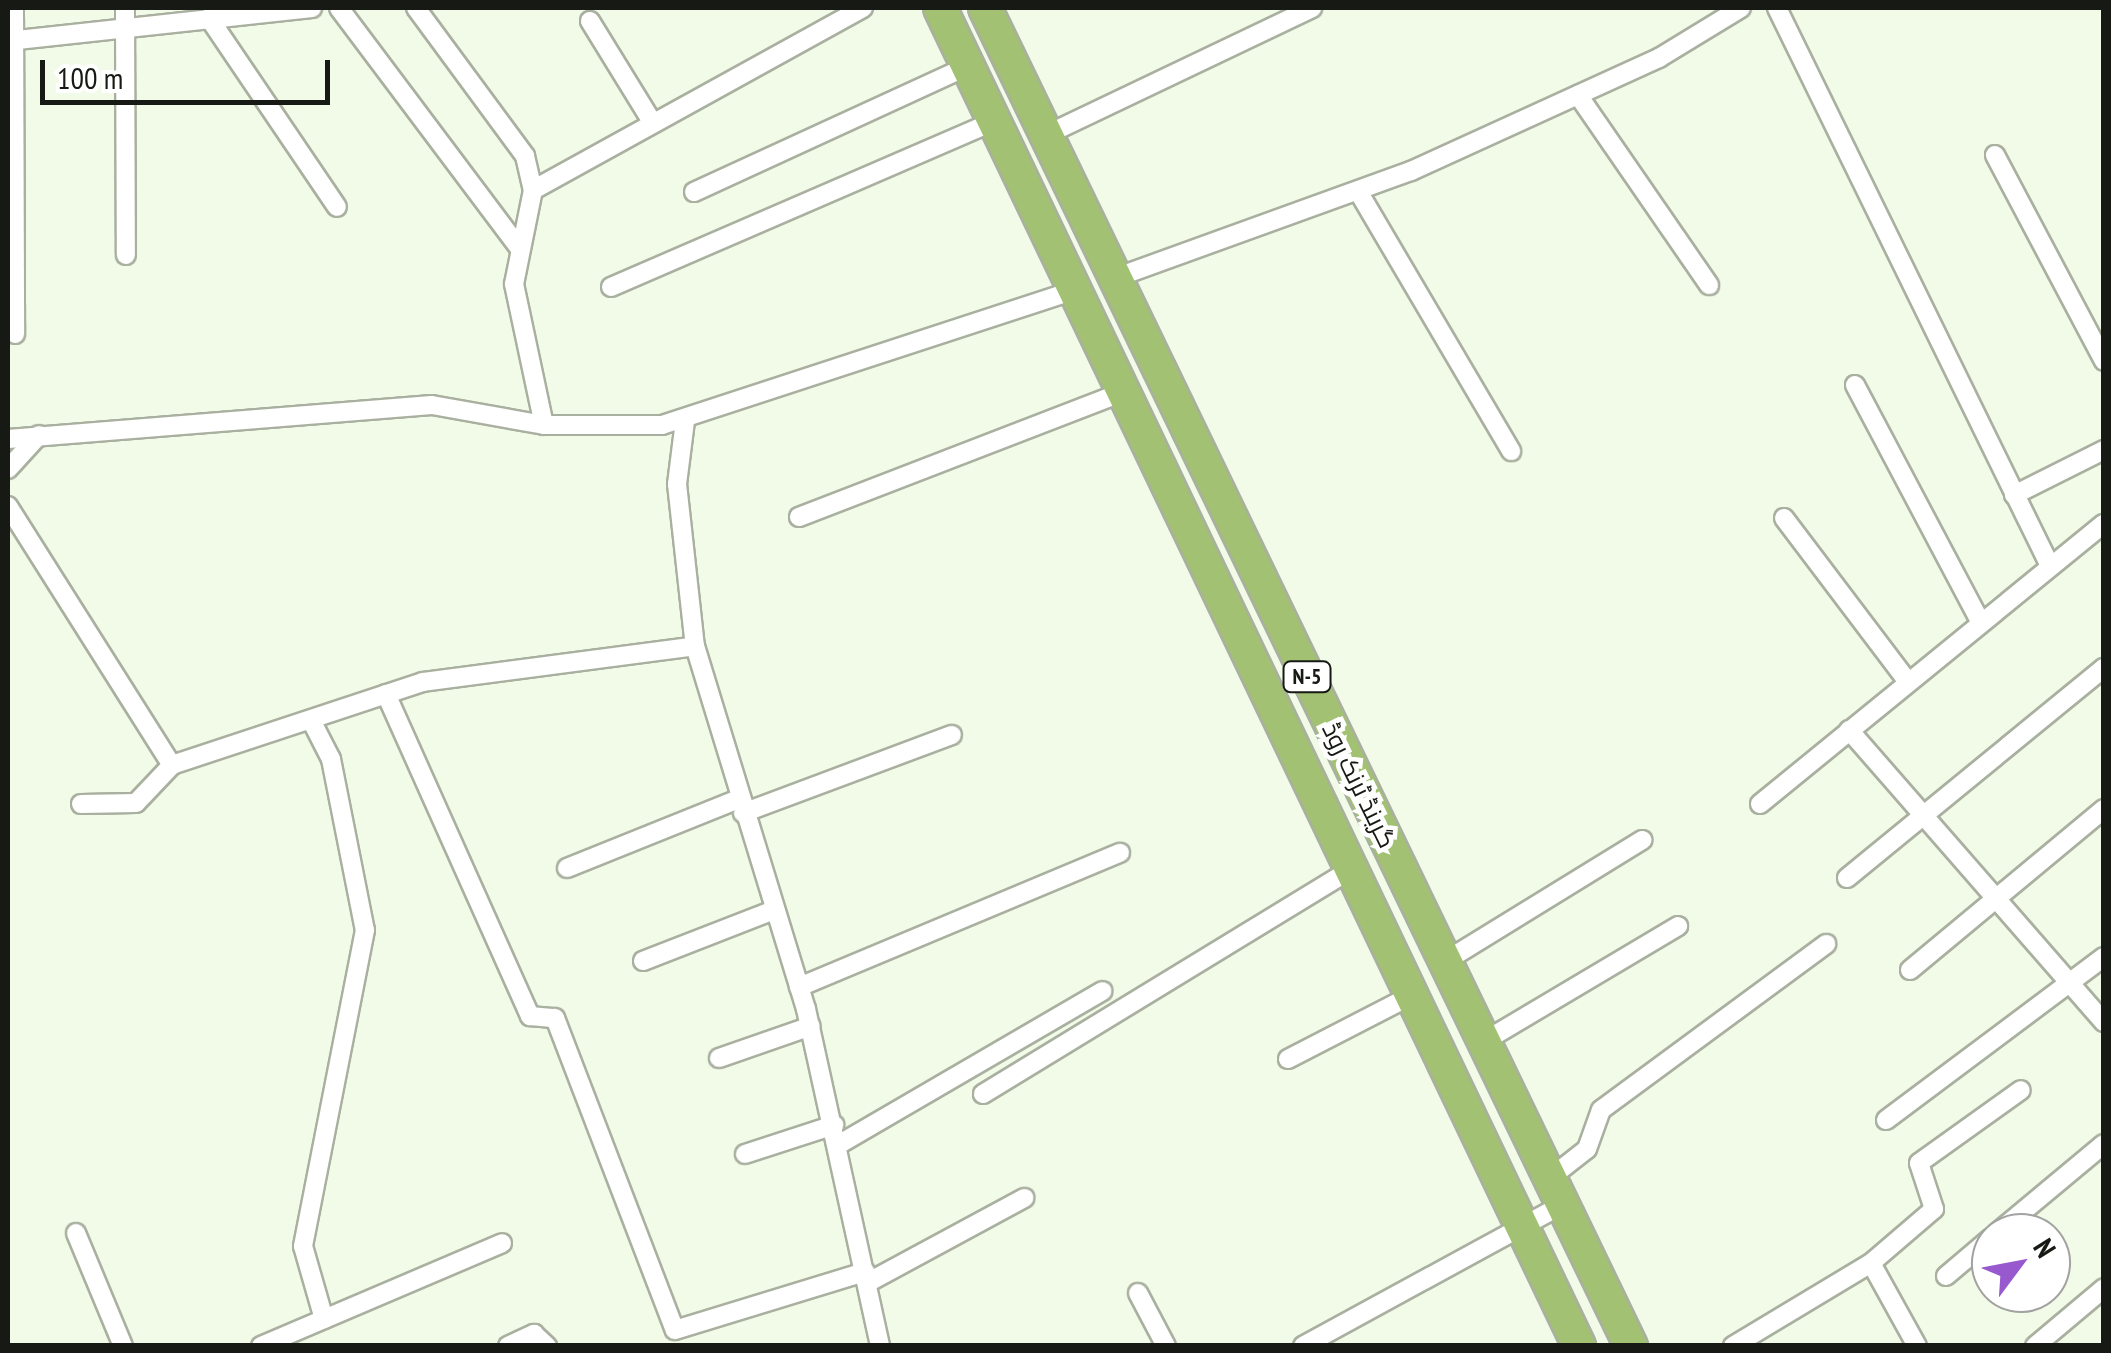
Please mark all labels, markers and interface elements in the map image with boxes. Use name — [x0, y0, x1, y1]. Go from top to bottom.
scale bar — [45, 40, 335, 102]
text: 100 m — [57, 58, 123, 97]
road number: N-5 — [1282, 660, 1332, 694]
street label: گرینڈ ٹرنک روڈ — [1316, 717, 1402, 853]
north arrow — [1971, 1213, 2071, 1313]
text: N — [2025, 1232, 2065, 1264]

